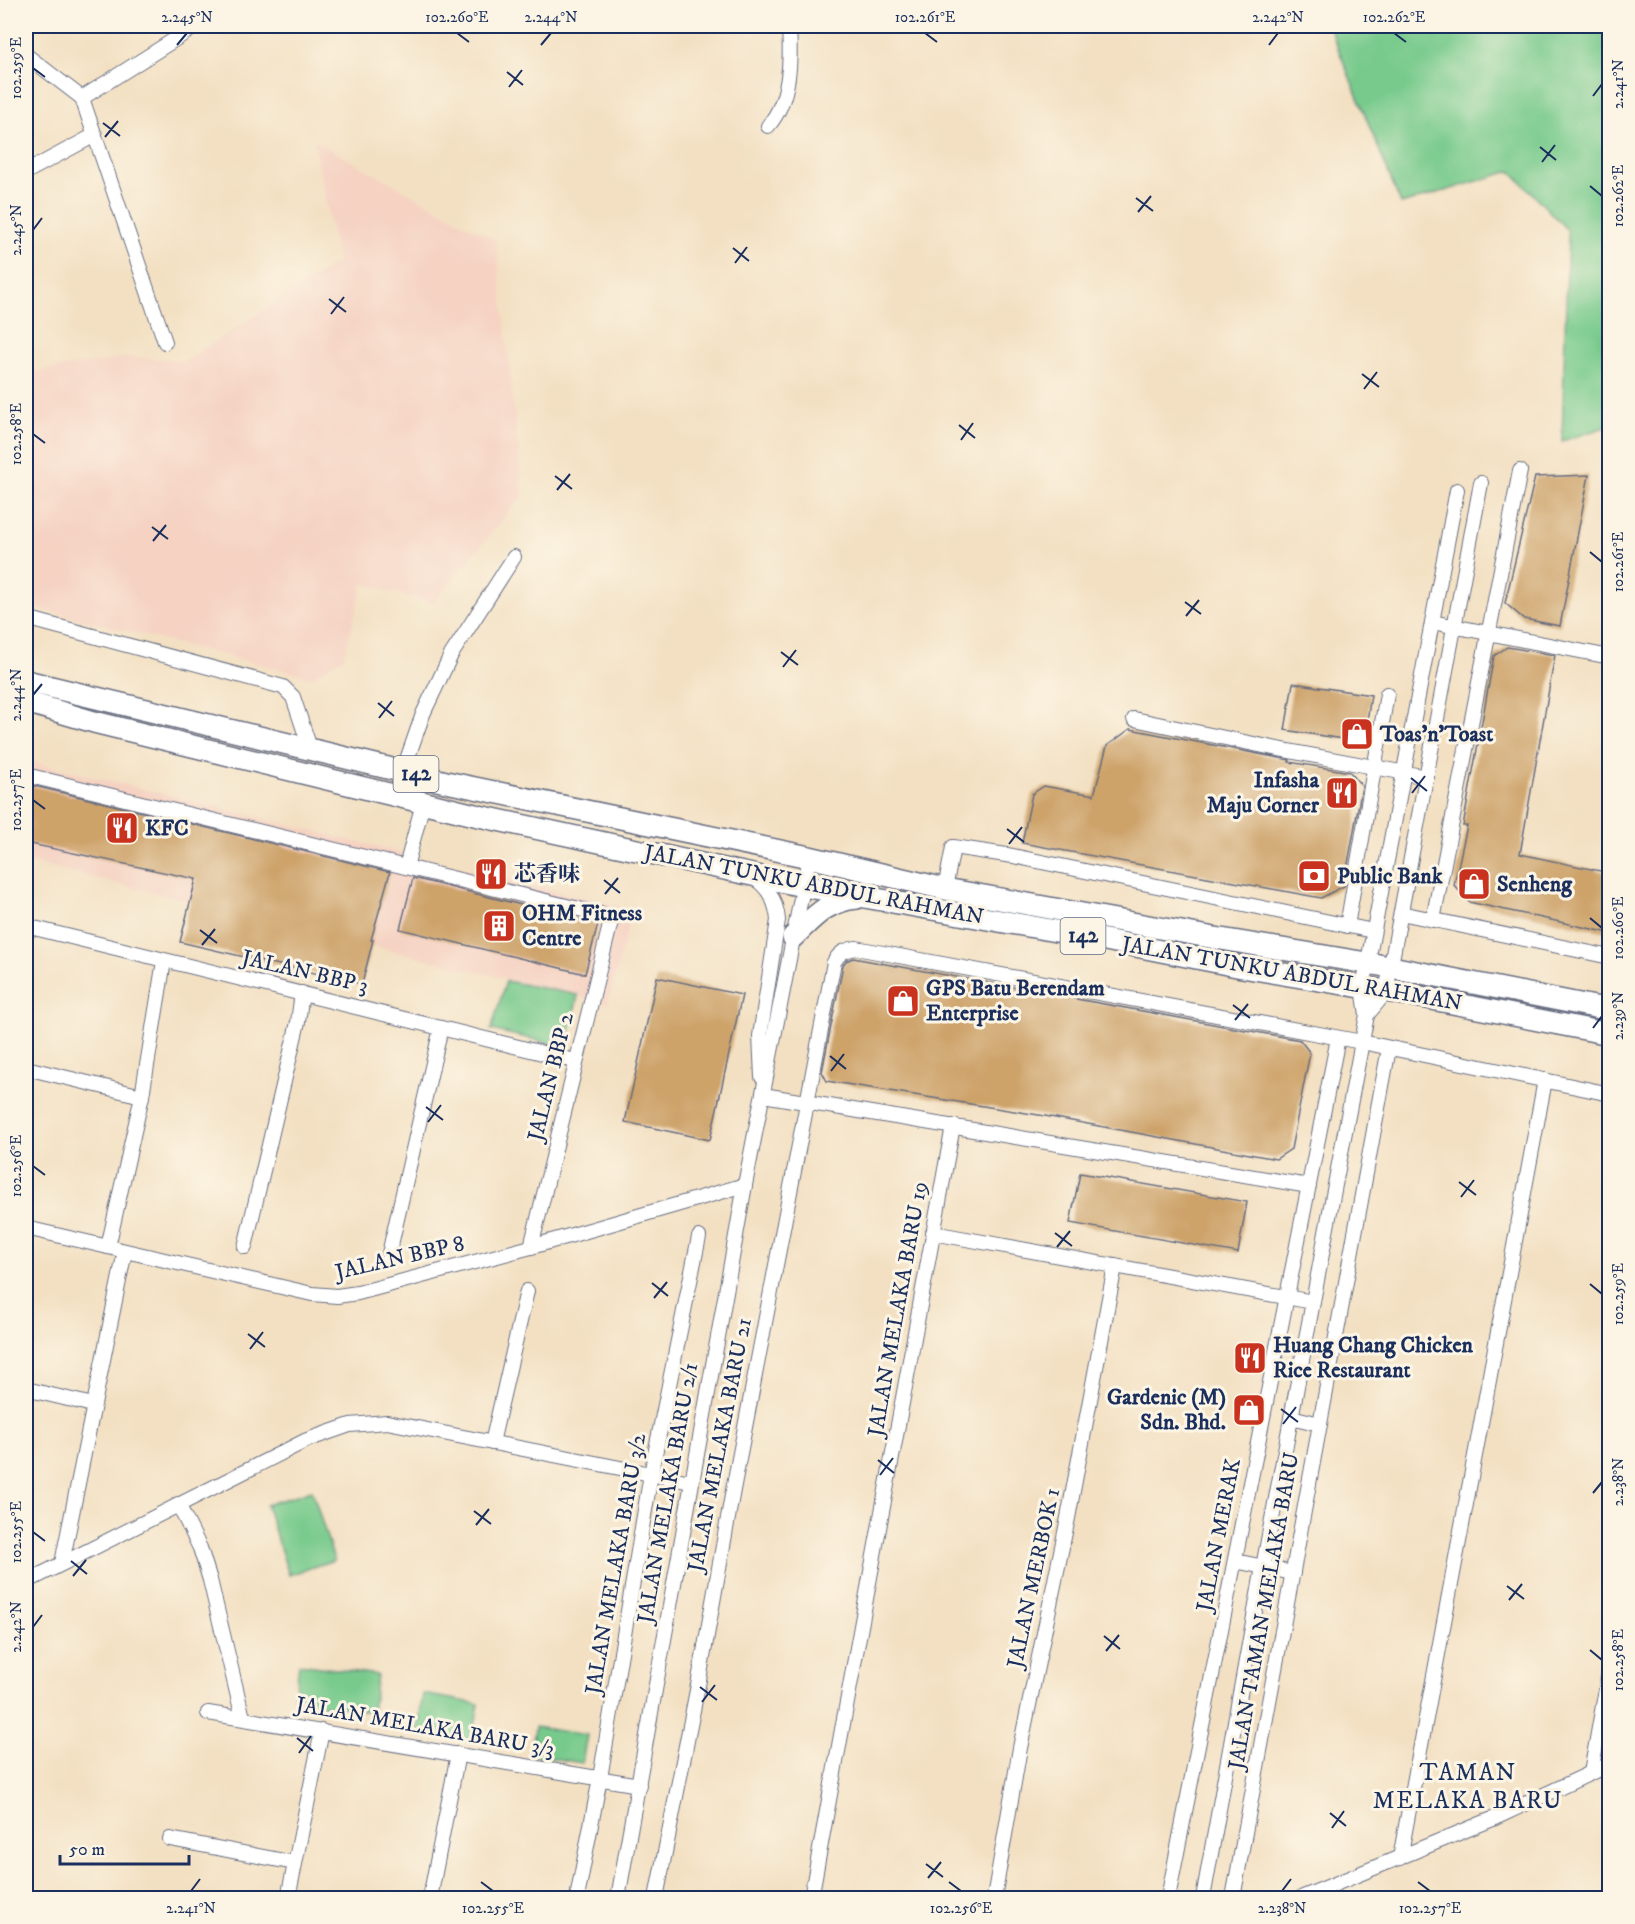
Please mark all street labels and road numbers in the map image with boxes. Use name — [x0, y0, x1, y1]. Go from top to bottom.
road number: 142 — [394, 756, 438, 792]
street label: JALAN TUNKU ABDUL RAHMAN — [640, 838, 986, 931]
road number: 142 — [1060, 918, 1106, 954]
street label: JALAN TUNKU ABDUL RAHMAN — [1118, 930, 1464, 1017]
street label: JALAN BBP 3 — [237, 944, 371, 1000]
street label: JALAN BBP 2 — [522, 1010, 580, 1146]
street label: JALAN MELAKA BARU 19 — [862, 1179, 934, 1441]
street label: JALAN BBP 8 — [331, 1230, 467, 1286]
street label: JALAN MELAKA BARU 21 — [682, 1316, 758, 1576]
street label: JALAN MELAKA BARU 2/1 — [631, 1360, 704, 1627]
street label: JALAN MELAKA BARU 3/2 — [579, 1431, 652, 1699]
street label: JALAN TAMAN MELAKA BARU — [1222, 1450, 1305, 1774]
street label: JALAN MERAK — [1191, 1456, 1247, 1616]
street label: JALAN MERBOK 1 — [1001, 1486, 1066, 1672]
street label: JALAN MELAKA BARU 3/3 — [292, 1691, 556, 1763]

